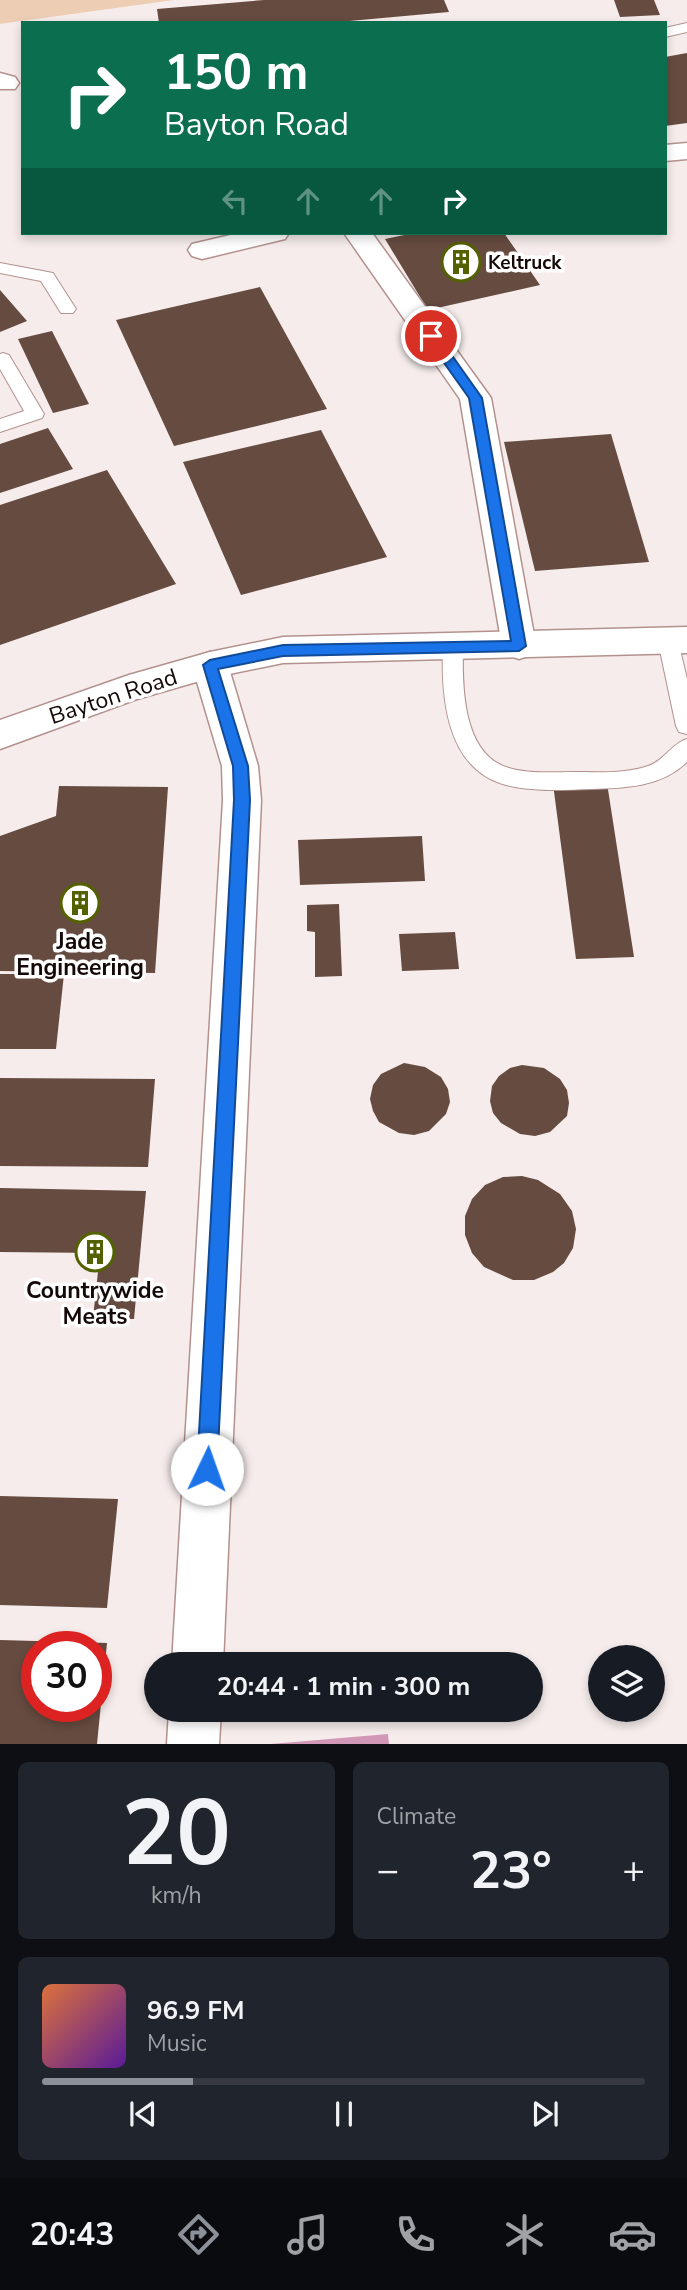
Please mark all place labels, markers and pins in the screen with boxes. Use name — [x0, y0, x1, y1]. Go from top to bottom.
building icon: Keltruck — [440, 241, 482, 283]
place label: Keltruck — [488, 250, 562, 276]
pin — [401, 306, 461, 366]
building icon: Jade Engineering — [59, 882, 101, 924]
place label: Jade Engineering — [16, 926, 144, 983]
building icon: Countrywide Meats — [74, 1231, 116, 1273]
place label: Countrywide Meats — [26, 1275, 164, 1332]

